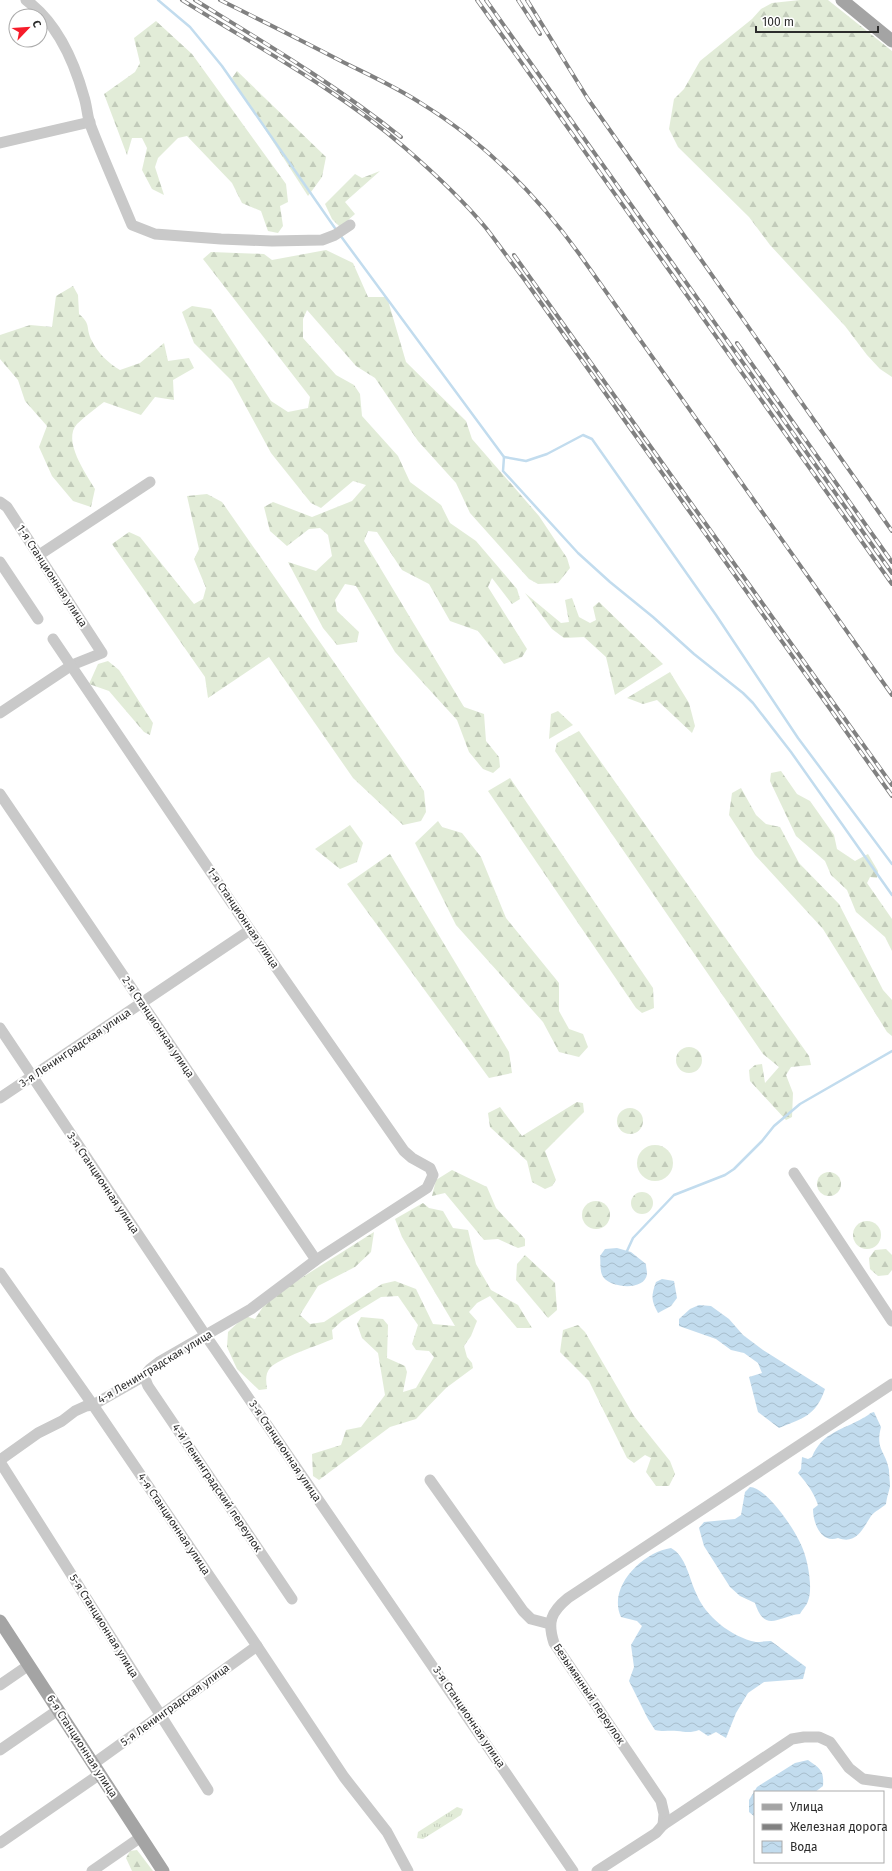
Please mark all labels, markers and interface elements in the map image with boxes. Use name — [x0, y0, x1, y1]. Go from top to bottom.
north arrow — [8, 8, 48, 48]
scale bar — [756, 8, 878, 34]
text: 100 m — [762, 15, 794, 29]
text: С — [29, 18, 44, 30]
street label: 1-я Станционная улица — [14, 523, 90, 629]
street label: 1-я Станционная улица — [204, 865, 282, 971]
street label: 2-я Станционная улица — [119, 974, 197, 1080]
street label: 3-я Ленинградская улица — [17, 1006, 133, 1090]
street label: 3-я Станционная улица — [64, 1130, 142, 1236]
street label: 4-я Ленинградская улица — [95, 1328, 215, 1406]
street label: 3-я Станционная улица — [246, 1398, 324, 1504]
street label: 4-й Ленинградский переулок — [169, 1421, 265, 1555]
street label: 4-я Станционная улица — [135, 1471, 213, 1577]
street label: 5-я Станционная улица — [67, 1572, 141, 1680]
street label: Безымянный переулок — [550, 1641, 628, 1747]
street label: 5-я Ленинградская улица — [118, 1661, 232, 1749]
street label: 3-я Станционная улица — [430, 1664, 508, 1770]
street label: 6-я Станционная улица — [44, 1692, 120, 1800]
legend — [754, 1791, 884, 1863]
text: Улица — [790, 1800, 824, 1814]
text: Железная дорога — [790, 1820, 888, 1834]
text: Вода — [790, 1840, 817, 1854]

